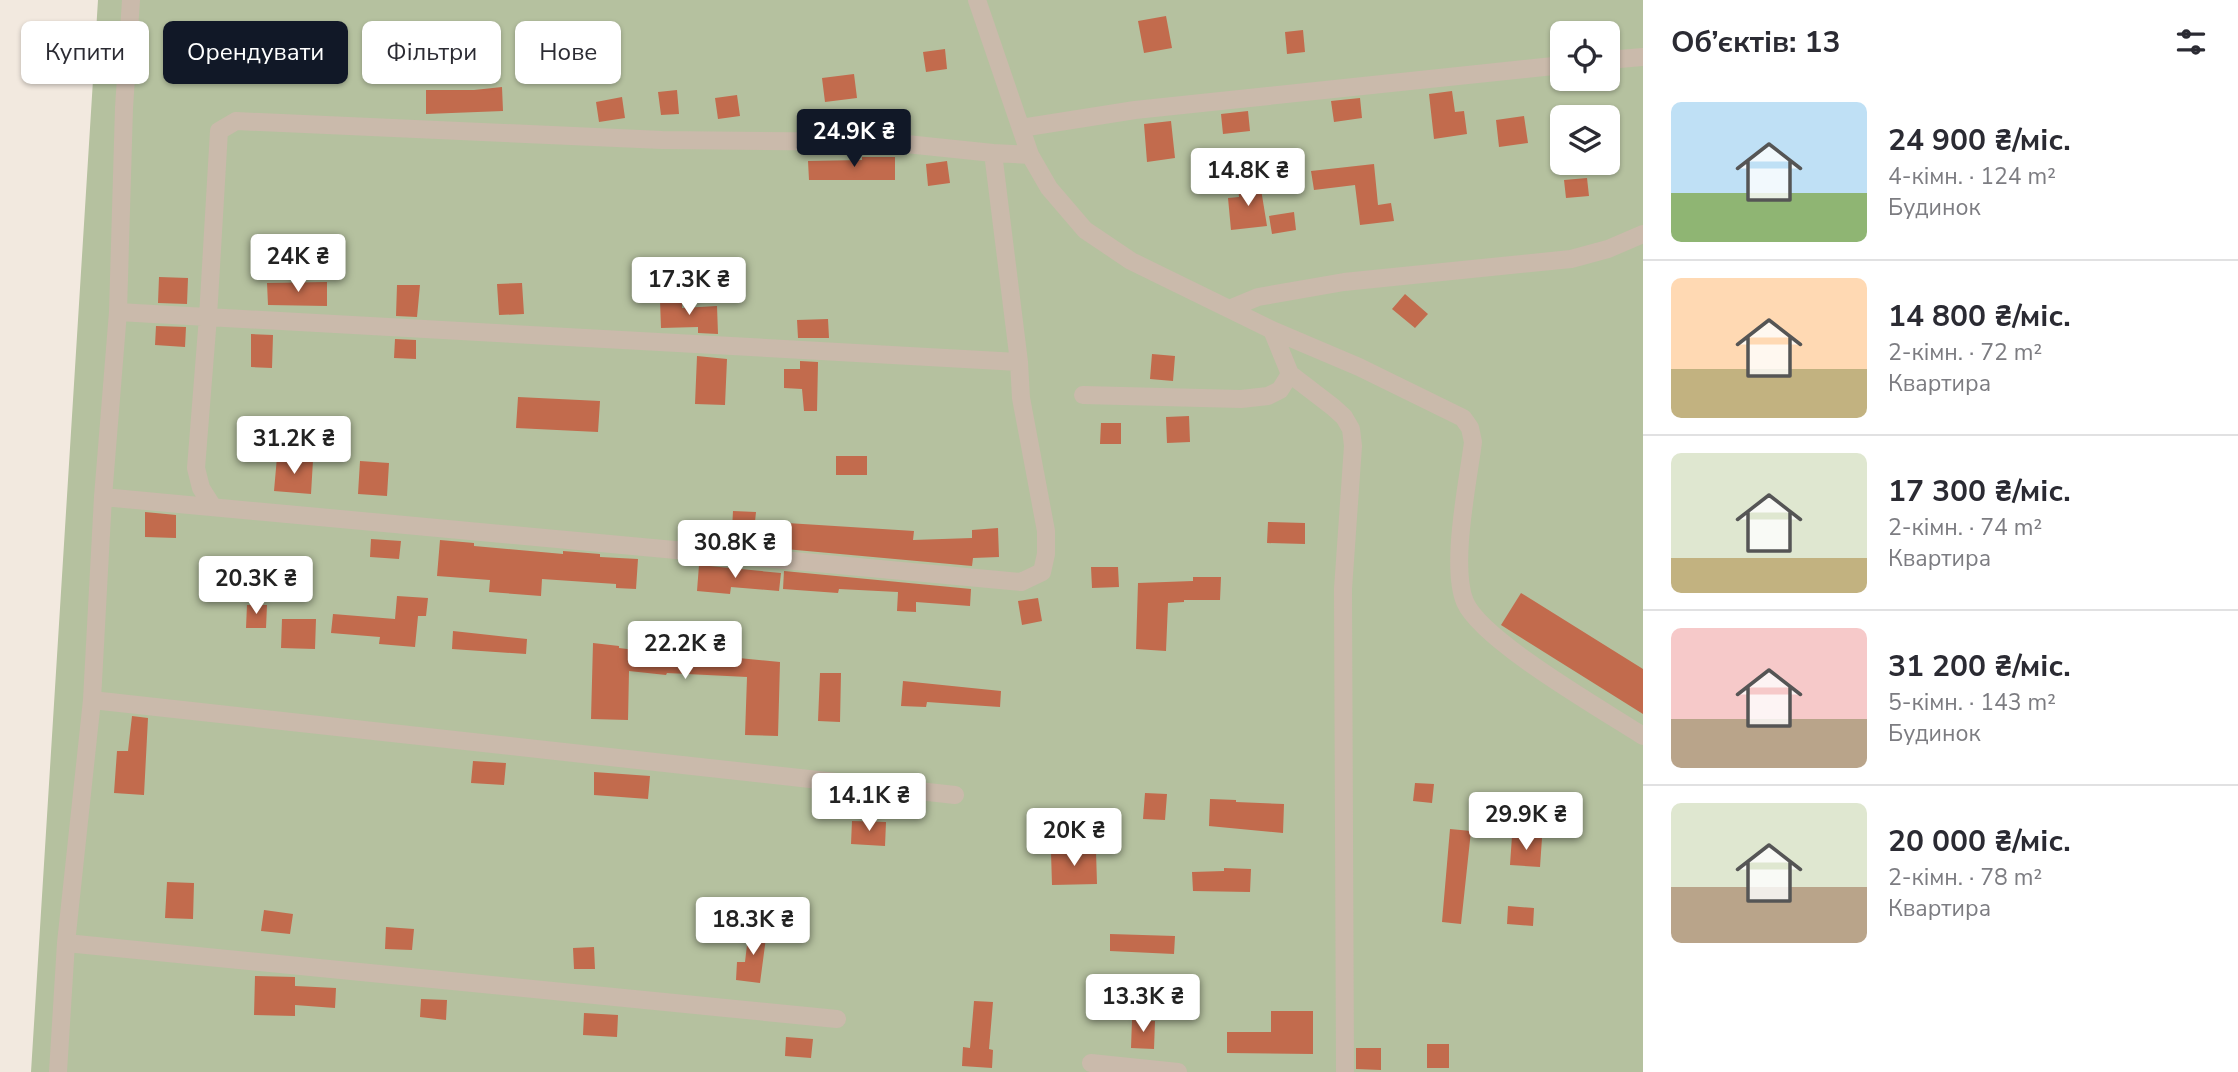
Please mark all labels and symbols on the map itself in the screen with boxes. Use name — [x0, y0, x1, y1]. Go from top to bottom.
pin: 24.9K ₴ — [789, 110, 919, 169]
pin: 14.8K ₴ — [1183, 148, 1313, 208]
pin: 24K ₴ — [249, 234, 347, 294]
pin: 17.3K ₴ — [624, 258, 754, 317]
pin: 31.2K ₴ — [229, 416, 359, 476]
pin: 30.8K ₴ — [670, 520, 800, 580]
pin: 20.3K ₴ — [191, 556, 321, 616]
pin: 22.2K ₴ — [620, 622, 750, 681]
pin: 14.1K ₴ — [804, 774, 934, 833]
pin: 29.9K ₴ — [1461, 792, 1591, 852]
pin: 20K ₴ — [1025, 808, 1123, 868]
pin: 18.3K ₴ — [688, 898, 818, 957]
pin: 13.3K ₴ — [1078, 974, 1208, 1034]

